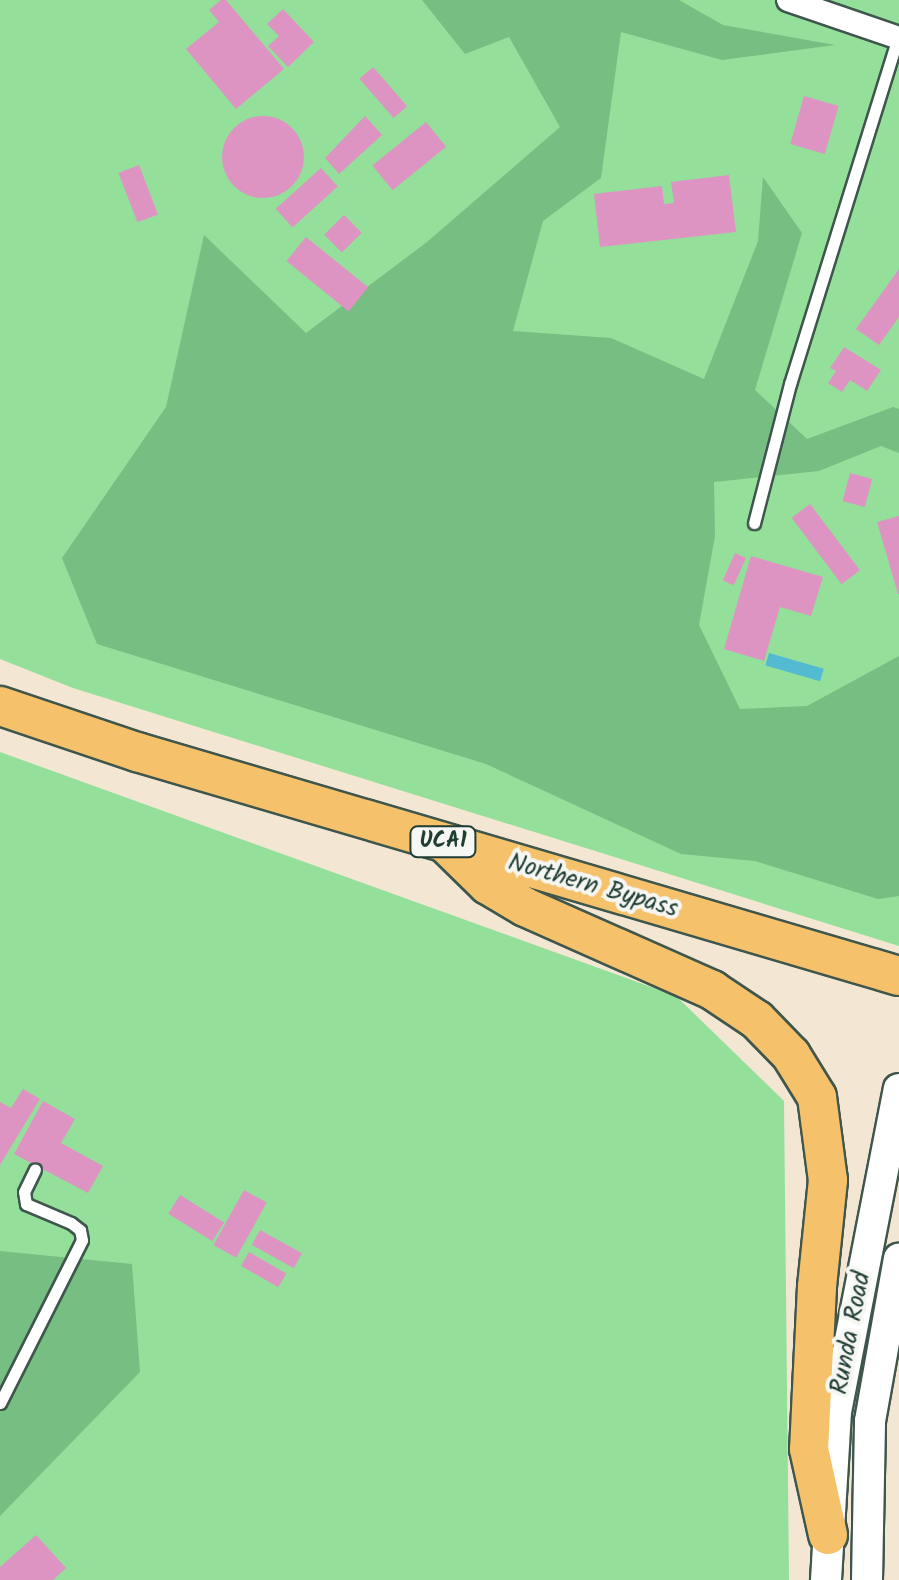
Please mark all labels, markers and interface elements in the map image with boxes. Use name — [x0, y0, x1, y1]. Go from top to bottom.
road number: UCA1 — [408, 825, 478, 859]
street label: Northern Bypass — [505, 847, 681, 925]
street label: Runda Road — [824, 1269, 878, 1397]

